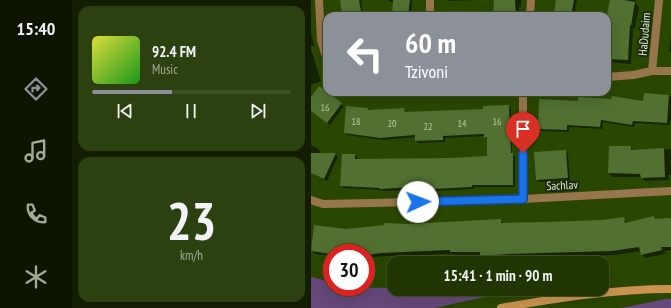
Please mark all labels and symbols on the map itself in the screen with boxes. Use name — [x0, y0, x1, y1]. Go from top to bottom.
street label: HaDudaim — [635, 12, 653, 56]
house number: 16 — [321, 101, 330, 114]
pin — [506, 112, 540, 153]
house number: 18 — [352, 115, 361, 128]
house number: 16 — [493, 115, 502, 128]
house number: 20 — [388, 117, 397, 130]
house number: 14 — [458, 117, 467, 130]
house number: 22 — [424, 120, 433, 133]
street label: Sachlav — [546, 177, 579, 193]
position arrow — [397, 181, 439, 223]
speed limit sign: 30 — [323, 244, 375, 296]

